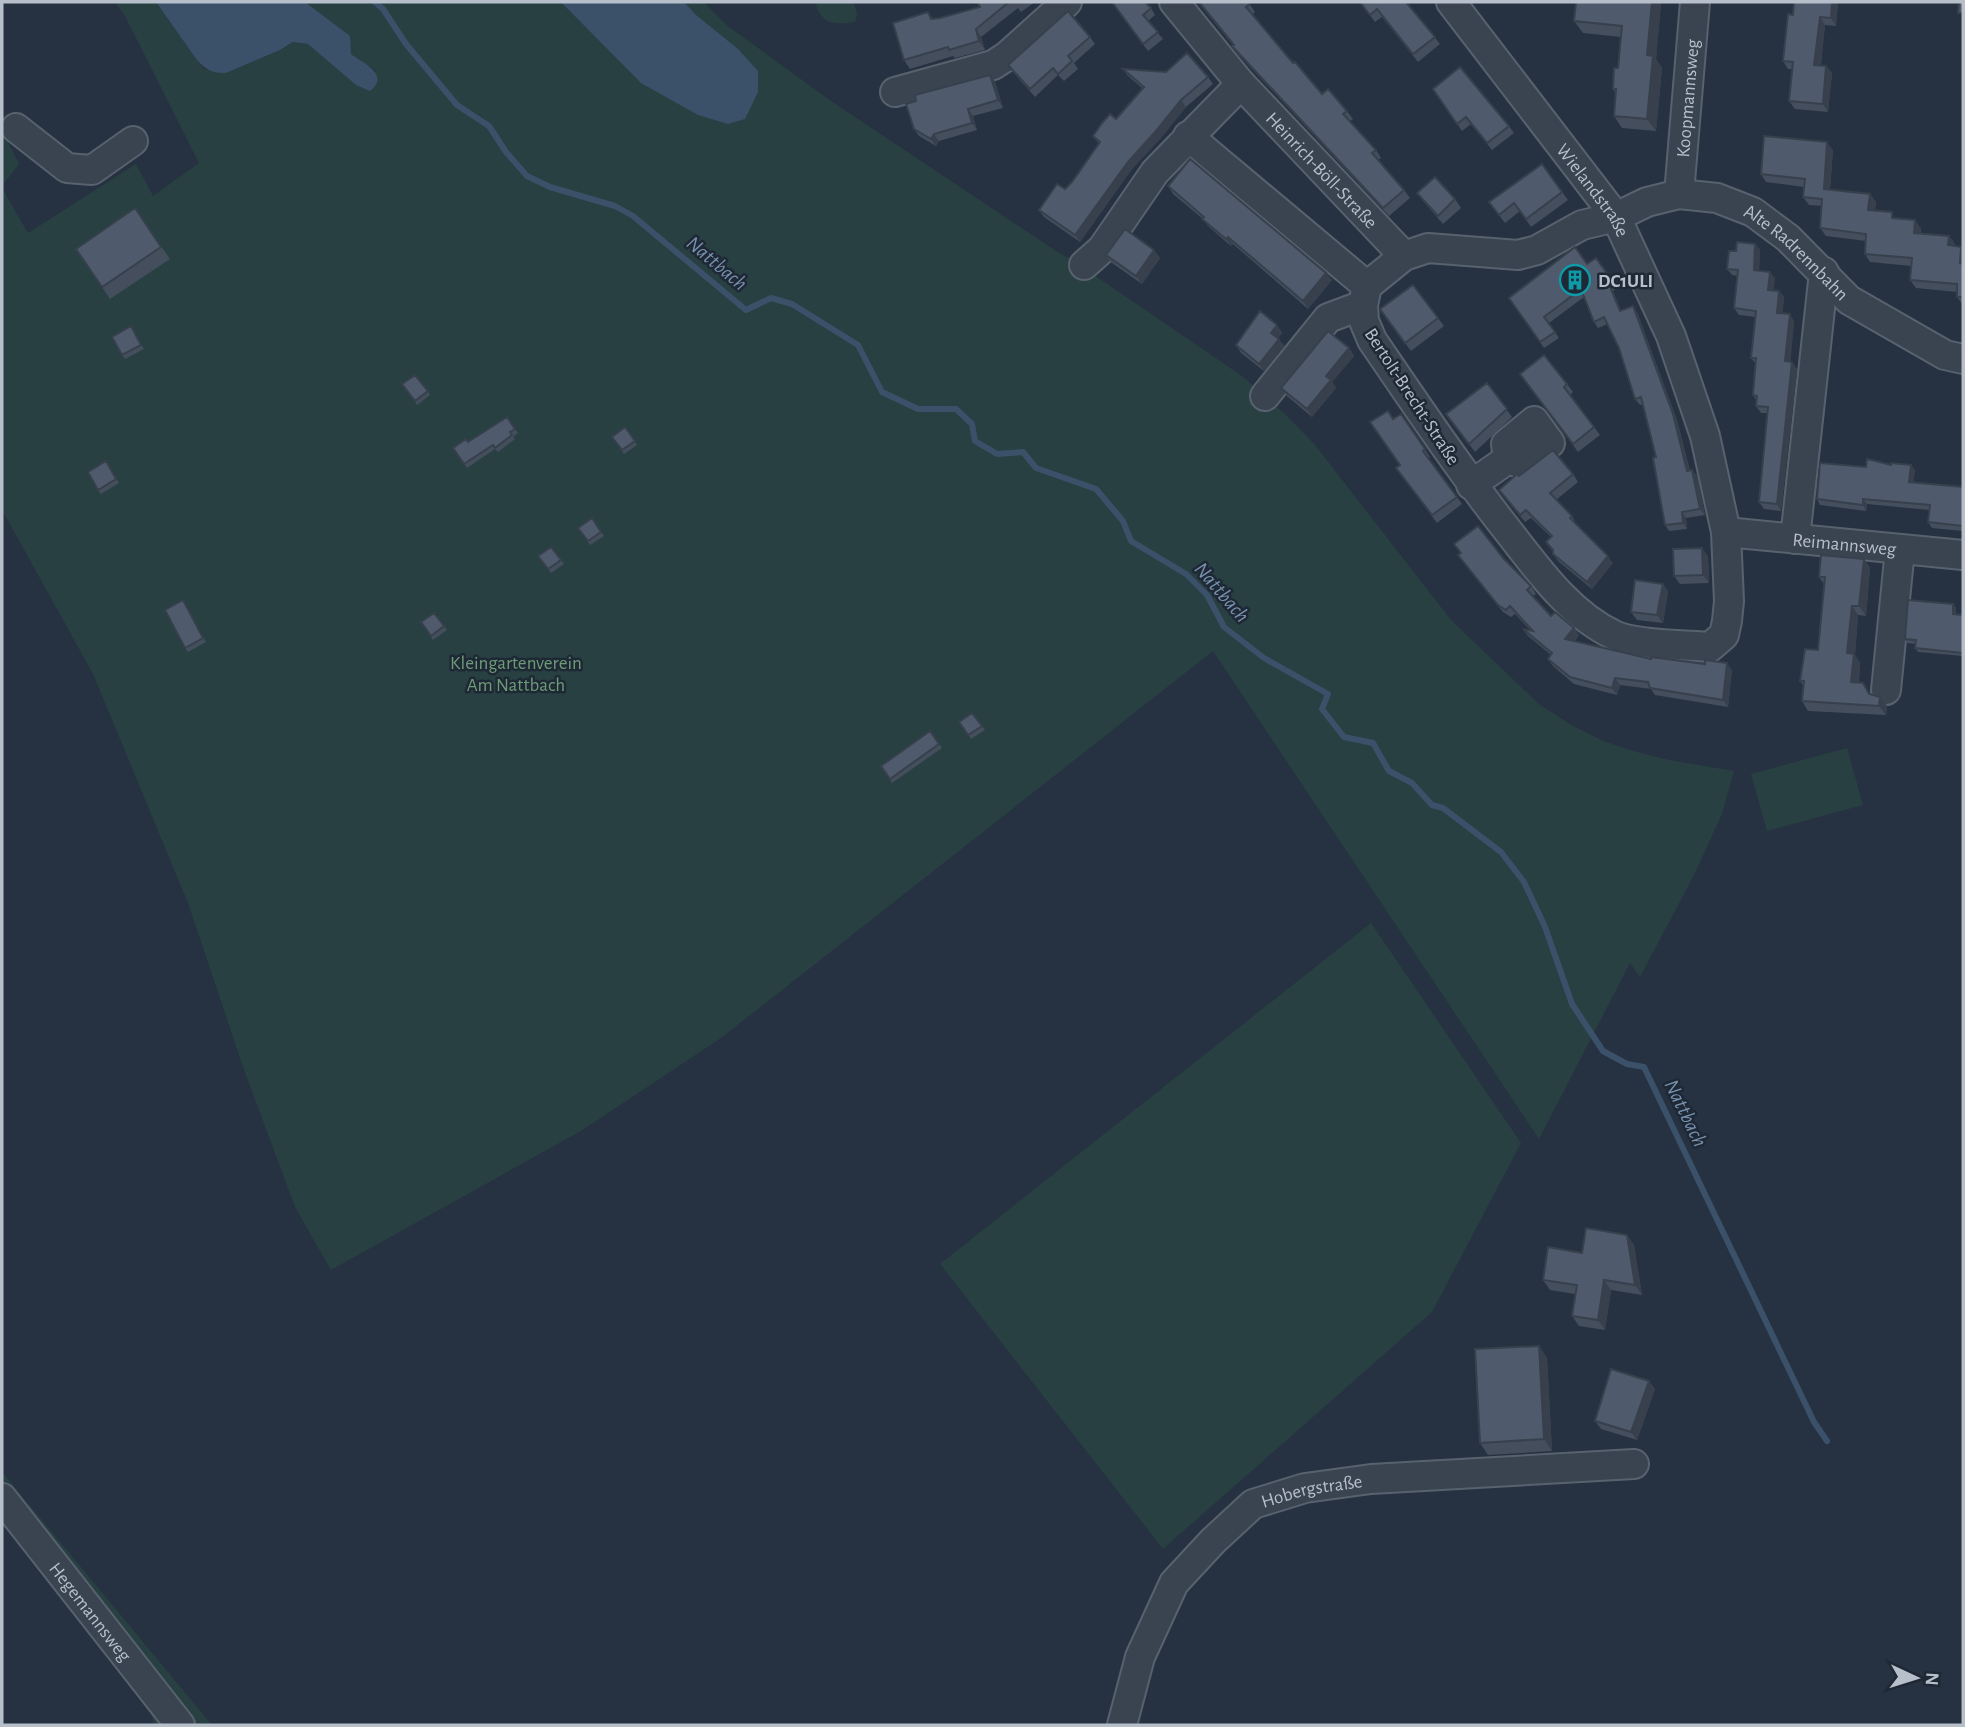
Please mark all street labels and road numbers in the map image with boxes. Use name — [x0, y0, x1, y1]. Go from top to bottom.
street label: Koopmannsweg — [1674, 38, 1703, 158]
street label: Heinrich-Böll-Straße — [1262, 109, 1381, 233]
street label: Wielandstraße — [1552, 141, 1632, 240]
street label: Alte Radrennbahn — [1741, 201, 1852, 305]
street label: Bertolt-Brecht-Straße — [1361, 325, 1463, 468]
street label: Reimannsweg — [1792, 531, 1898, 560]
street label: Hobergstraße — [1259, 1472, 1363, 1512]
street label: Hegemannsweg — [45, 1559, 135, 1666]

